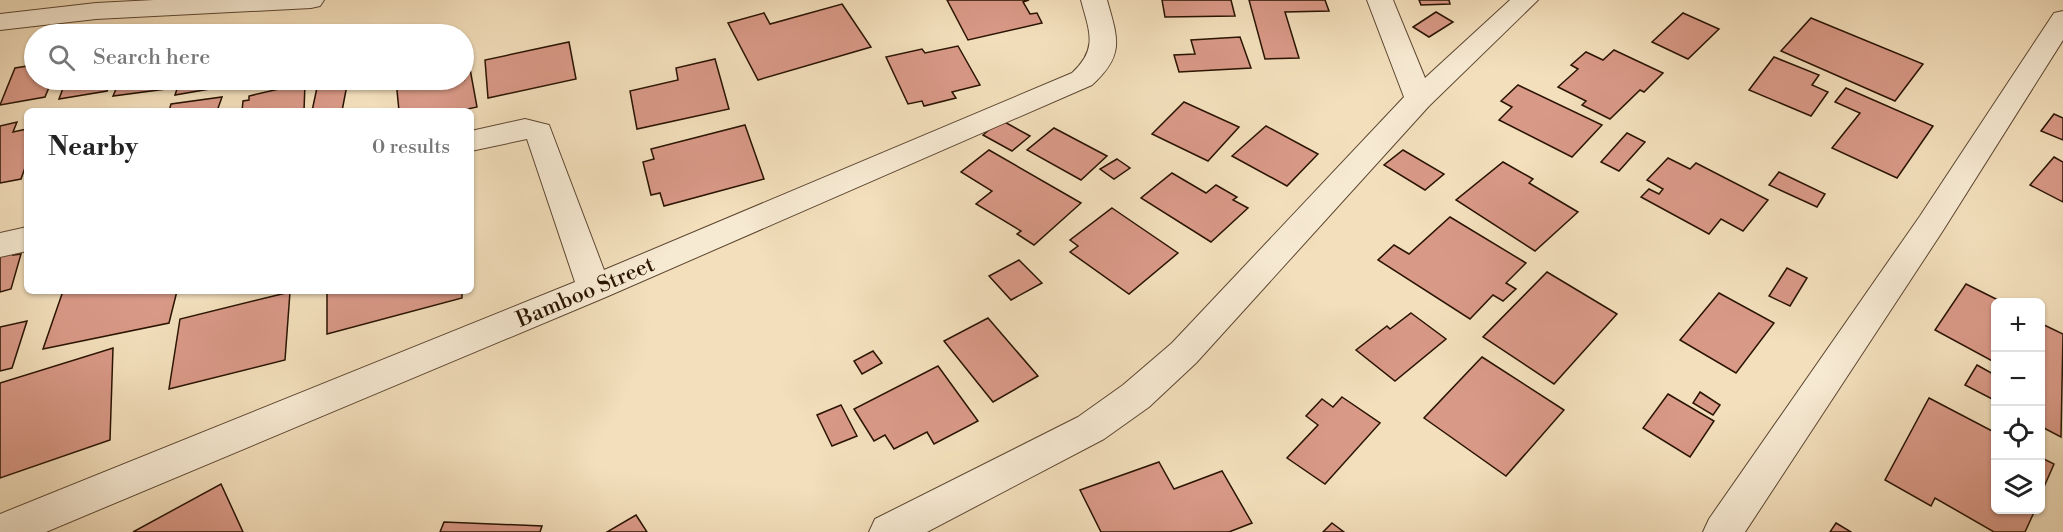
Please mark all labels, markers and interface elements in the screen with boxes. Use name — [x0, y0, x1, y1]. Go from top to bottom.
search box — [24, 24, 474, 90]
icon: search — [45, 41, 78, 74]
text: Search here — [93, 44, 210, 71]
text: Nearby — [48, 131, 138, 163]
text: 0 results — [372, 135, 450, 160]
street label: Bamboo Street — [512, 251, 659, 334]
map controls — [1991, 298, 2045, 514]
button: + — [1991, 298, 2045, 352]
button: − — [1991, 352, 2045, 406]
button: locate — [1991, 406, 2045, 460]
button: layers — [1991, 460, 2045, 514]

